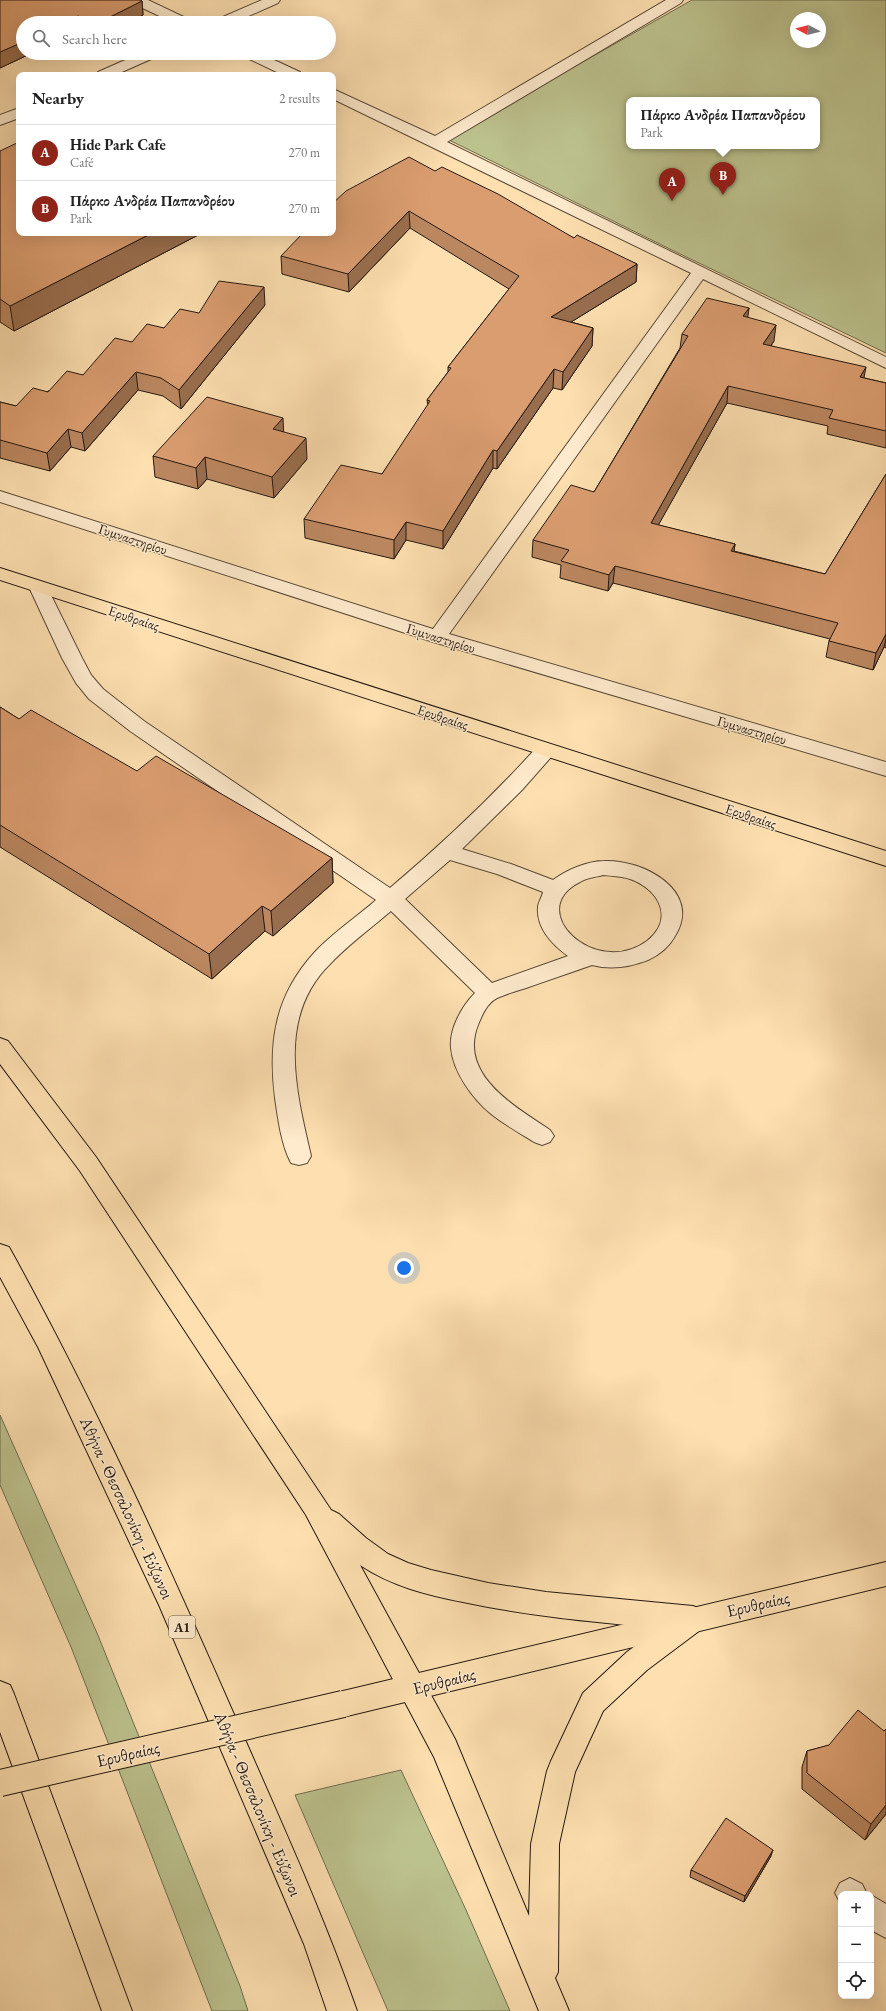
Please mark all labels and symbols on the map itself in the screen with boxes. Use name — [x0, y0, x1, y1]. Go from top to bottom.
north arrow — [790, 12, 826, 48]
pin: B — [710, 162, 736, 195]
pin: A — [659, 168, 685, 201]
street label: Γυμναστηρίου — [96, 519, 170, 559]
street label: Ερυθραίας — [106, 601, 162, 635]
street label: Γυμναστηρίου — [404, 619, 478, 657]
street label: Ερυθραίας — [415, 700, 471, 734]
street label: Γυμναστηρίου — [715, 712, 789, 748]
street label: Ερυθραίας — [723, 799, 779, 833]
your location — [394, 1258, 414, 1278]
street label: Αθήνα - Θεσσαλονίκη - Εύζωνοι — [75, 1413, 179, 1603]
street label: Ερυθραίας — [724, 1586, 792, 1622]
road number: Α1 — [169, 1616, 195, 1638]
street label: Ερυθραίας — [410, 1663, 478, 1699]
street label: Αθήνα - Θεσσαλονίκη - Εύζωνοι — [209, 1707, 307, 1900]
street label: Ερυθραίας — [94, 1736, 162, 1772]

